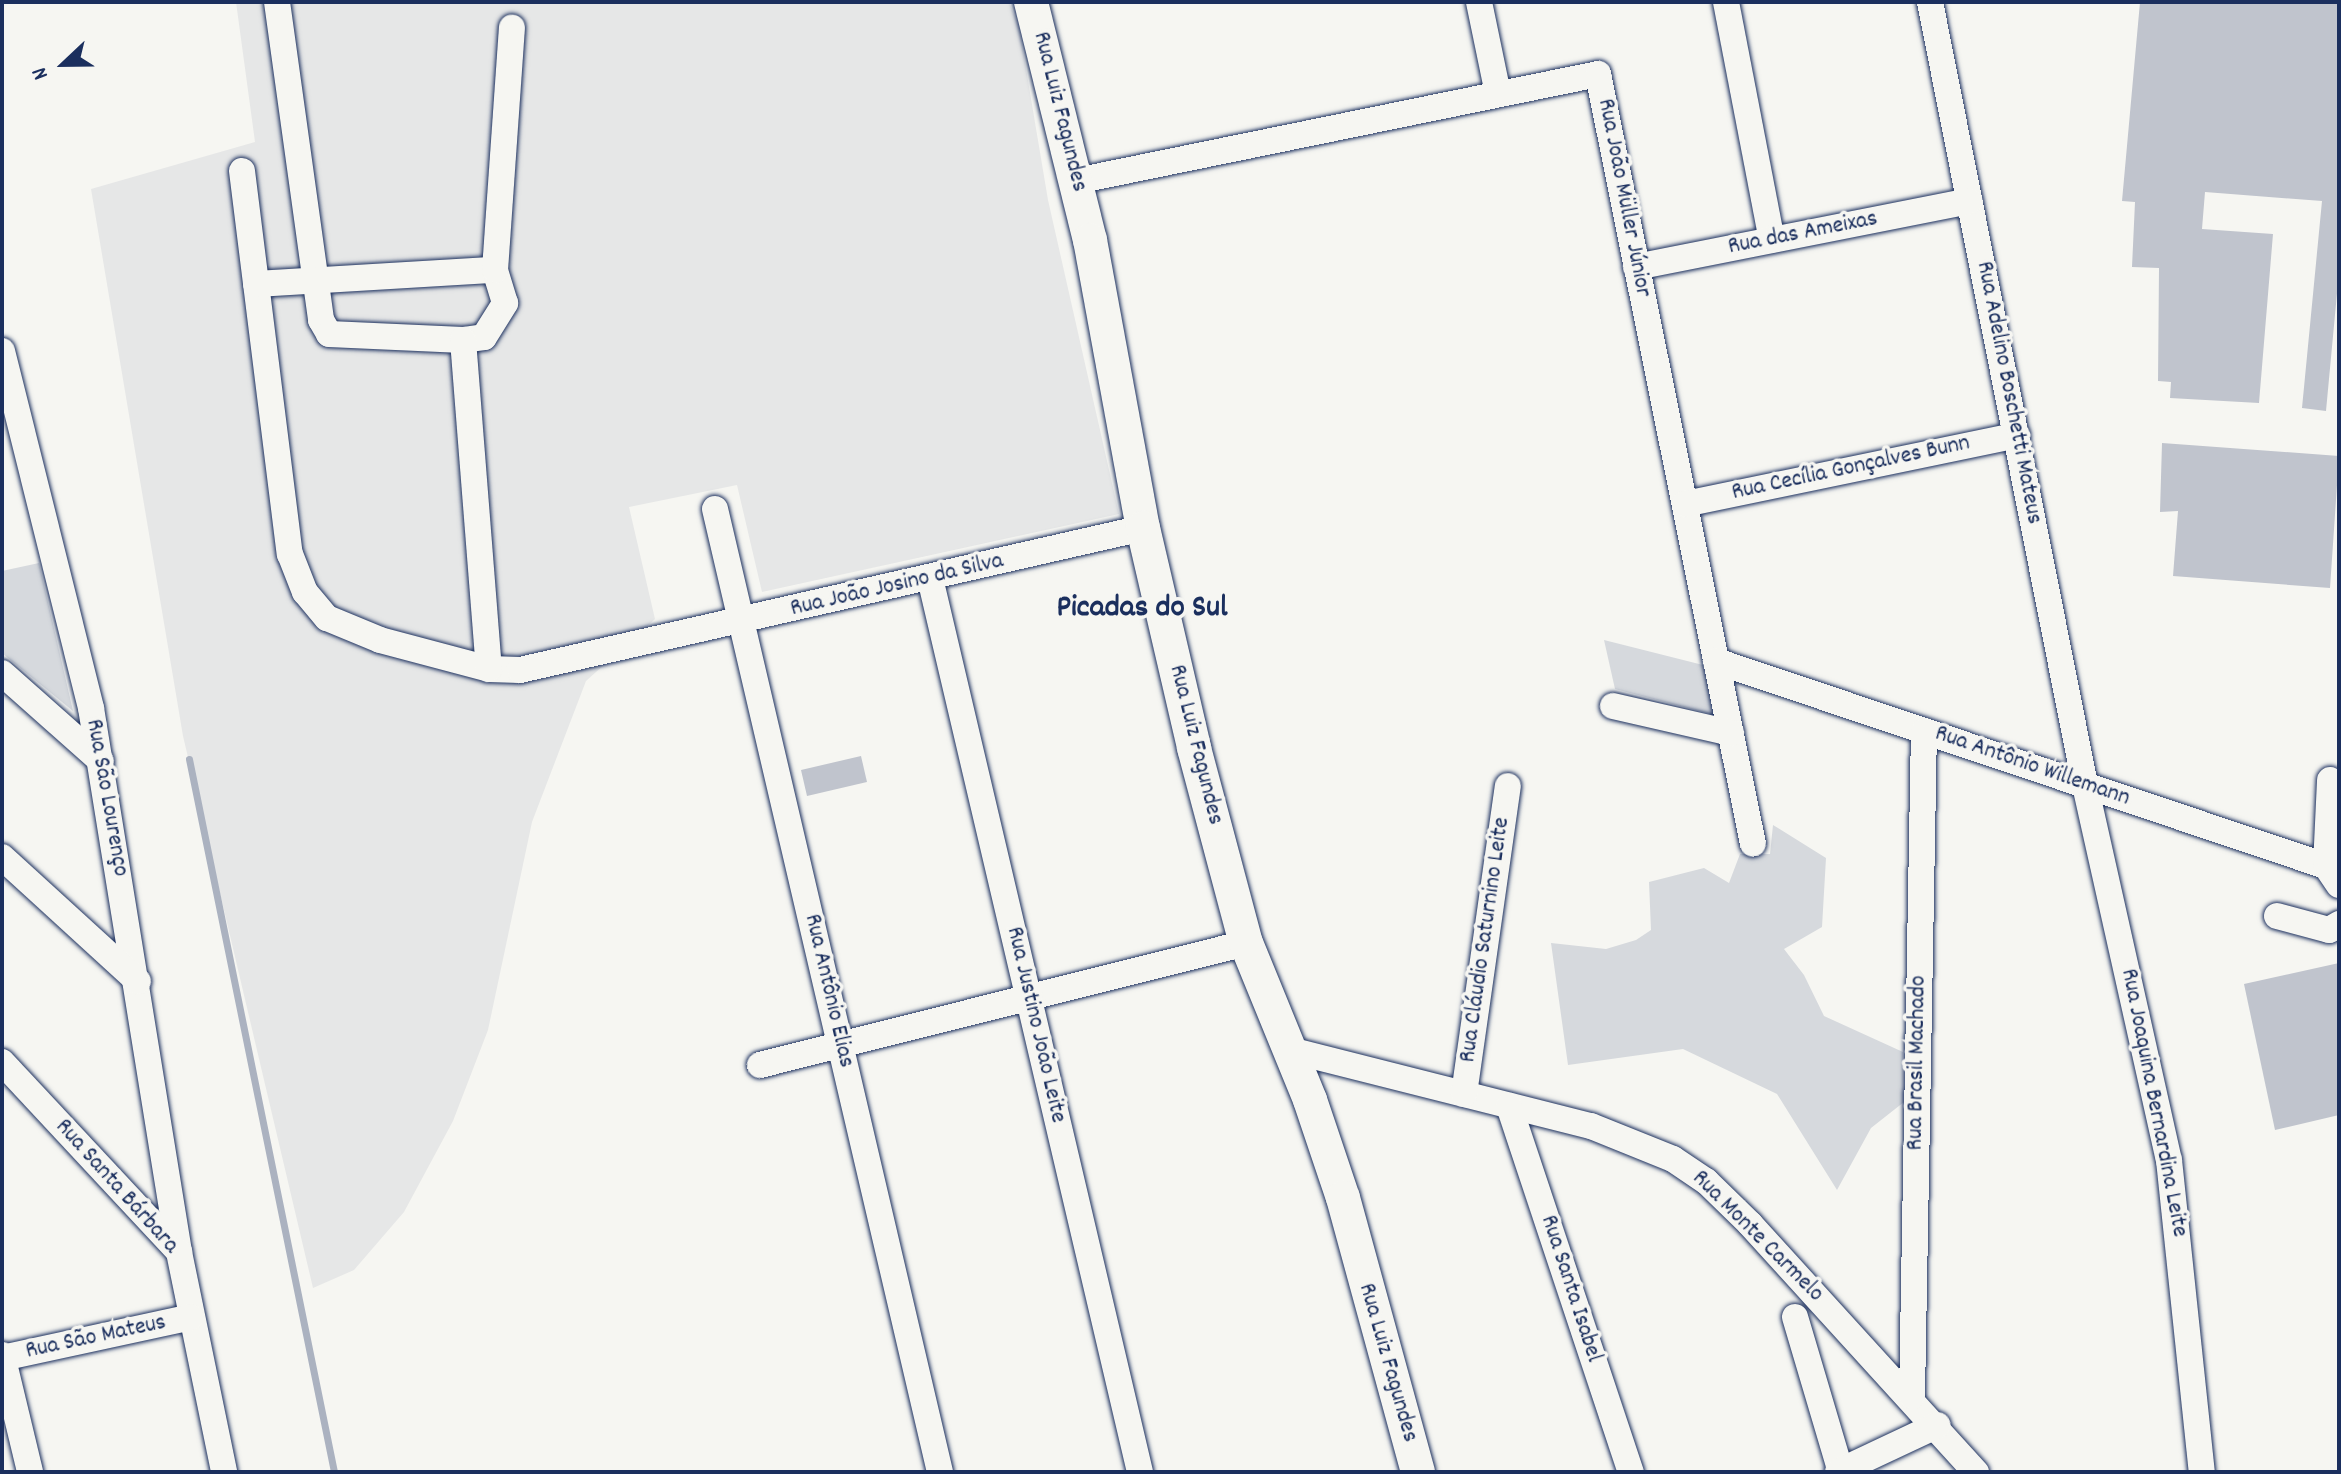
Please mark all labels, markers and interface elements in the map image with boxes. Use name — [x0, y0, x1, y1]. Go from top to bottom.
north arrow — [24, 24, 104, 104]
street label: Rua Luiz Fagundes — [1025, 29, 1093, 195]
text: N — [25, 62, 58, 84]
street label: Rua João Müller Júnior — [1590, 96, 1656, 300]
street label: Rua das Ameixas — [1726, 205, 1880, 263]
street label: Rua Adelino Boschetti Mateus — [1968, 259, 2048, 527]
street label: Rua Cecília Gonçalves Bunn — [1729, 430, 1973, 508]
street label: Rua João Josino da Silva — [788, 548, 1006, 624]
district label: Picadas do Sul — [1056, 590, 1228, 628]
street label: Rua Luiz Fagundes — [1161, 662, 1229, 828]
street label: Rua São Lourenço — [78, 717, 134, 879]
street label: Rua Antônio Willemann — [1931, 720, 2133, 814]
street label: Rua Cláudio Saturnino Leite — [1455, 816, 1517, 1064]
street label: Rua Antônio Elias — [796, 912, 860, 1070]
street label: Rua Justino João Leite — [998, 924, 1072, 1126]
street label: Rua Joaquina Bernardina Leite — [2113, 967, 2193, 1239]
street label: Rua Brasil Machado — [1902, 975, 1934, 1151]
street label: Rua Santa Bárbara — [48, 1114, 184, 1260]
street label: Rua Monte Carmelo — [1685, 1165, 1829, 1309]
street label: Rua Santa Isabel — [1533, 1212, 1607, 1366]
street label: Rua Luiz Fagundes — [1351, 1280, 1423, 1446]
street label: Rua São Mateus — [23, 1309, 169, 1367]

